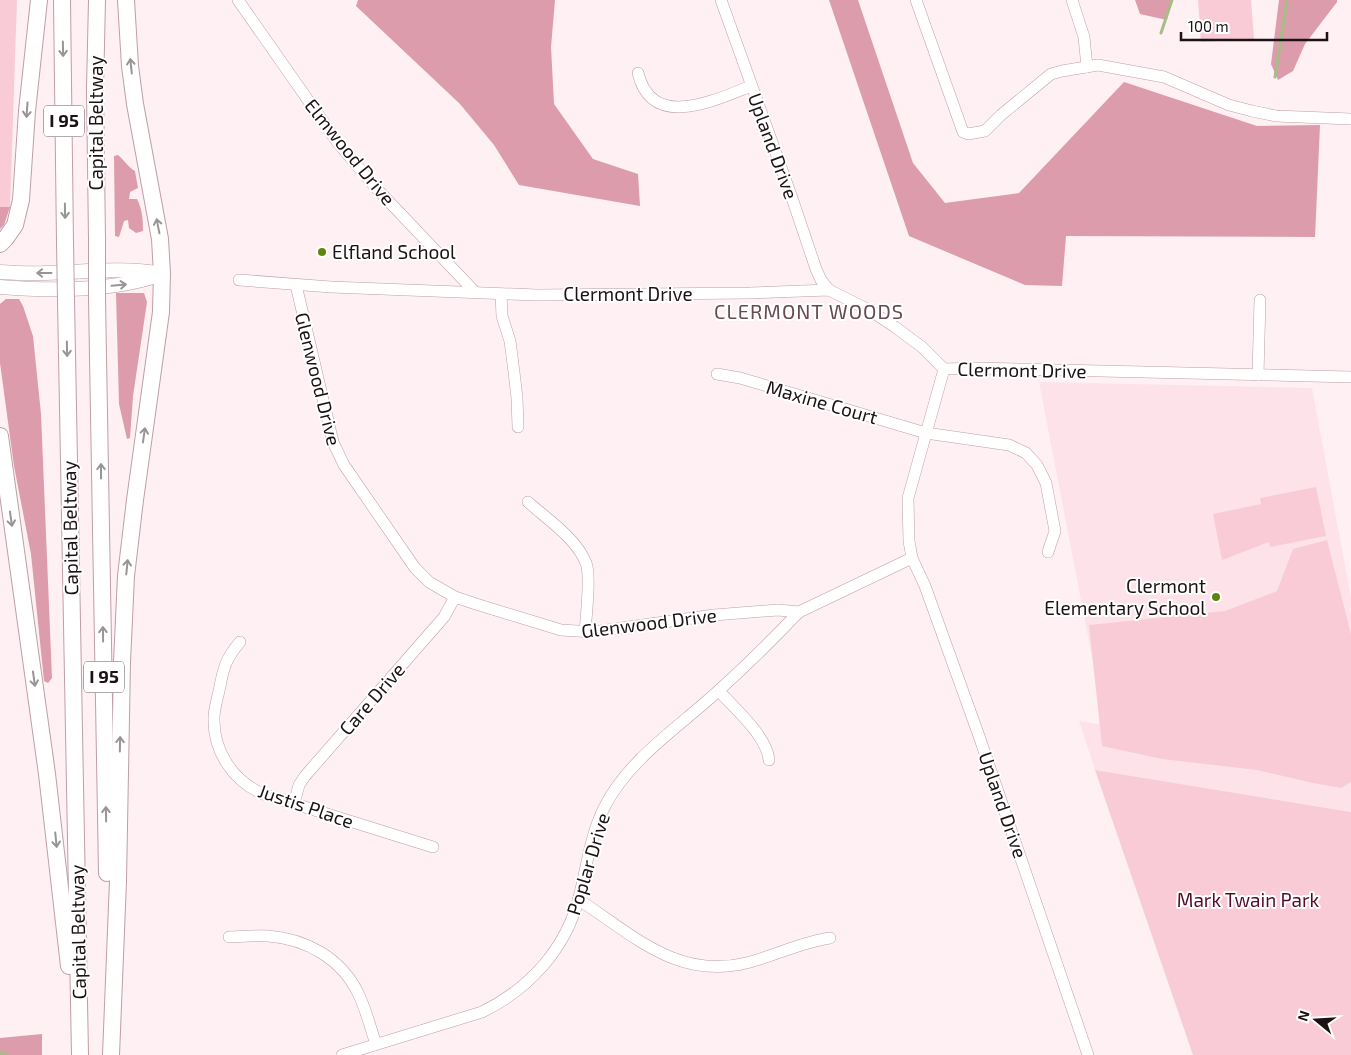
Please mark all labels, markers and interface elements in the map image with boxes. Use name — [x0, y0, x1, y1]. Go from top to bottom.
scale bar — [1181, 10, 1327, 42]
text: 100 m — [1188, 17, 1229, 35]
one-way arrow — [58, 40, 68, 56]
street label: Capital Beltway — [84, 56, 107, 190]
one-way arrow — [126, 58, 135, 74]
street label: Upland Drive — [744, 90, 803, 202]
street label: Elmwood Drive — [300, 94, 400, 210]
one-way arrow — [23, 102, 32, 118]
road number: I 95 — [44, 105, 84, 136]
one-way arrow — [60, 202, 70, 219]
one-way arrow — [152, 218, 162, 234]
place label: Elfland School — [332, 240, 456, 263]
marker: Elfland School — [316, 246, 328, 258]
one-way arrow — [36, 268, 52, 278]
one-way arrow — [110, 280, 126, 289]
street label: Clermont Drive — [563, 282, 693, 305]
district label: CLERMONT WOODS — [714, 299, 904, 323]
street label: Glenwood Drive — [291, 310, 346, 448]
one-way arrow — [62, 340, 72, 357]
street label: Clermont Drive — [957, 357, 1087, 382]
street label: Maxine Court — [764, 375, 880, 428]
one-way arrow — [140, 427, 150, 443]
street label: Capital Beltway — [57, 460, 82, 596]
one-way arrow — [96, 464, 106, 480]
one-way arrow — [6, 510, 16, 526]
one-way arrow — [122, 559, 132, 575]
place label: Clermont Elementary School — [1044, 574, 1206, 619]
marker: Clermont Elementary School — [1210, 591, 1222, 603]
street label: Glenwood Drive — [580, 603, 718, 642]
one-way arrow — [98, 626, 108, 642]
street label: Care Drive — [334, 658, 409, 739]
road number: I 95 — [84, 662, 124, 692]
one-way arrow — [29, 671, 39, 687]
one-way arrow — [116, 736, 125, 752]
street label: Upland Drive — [975, 749, 1032, 861]
street label: Justis Place — [255, 778, 357, 833]
one-way arrow — [101, 806, 111, 822]
street label: Poplar Drive — [561, 810, 614, 918]
one-way arrow — [51, 832, 61, 848]
street label: Capital Beltway — [65, 864, 90, 1000]
park label: Mark Twain Park — [1177, 888, 1320, 911]
north arrow — [1291, 995, 1341, 1045]
text: N — [1294, 1008, 1313, 1023]

